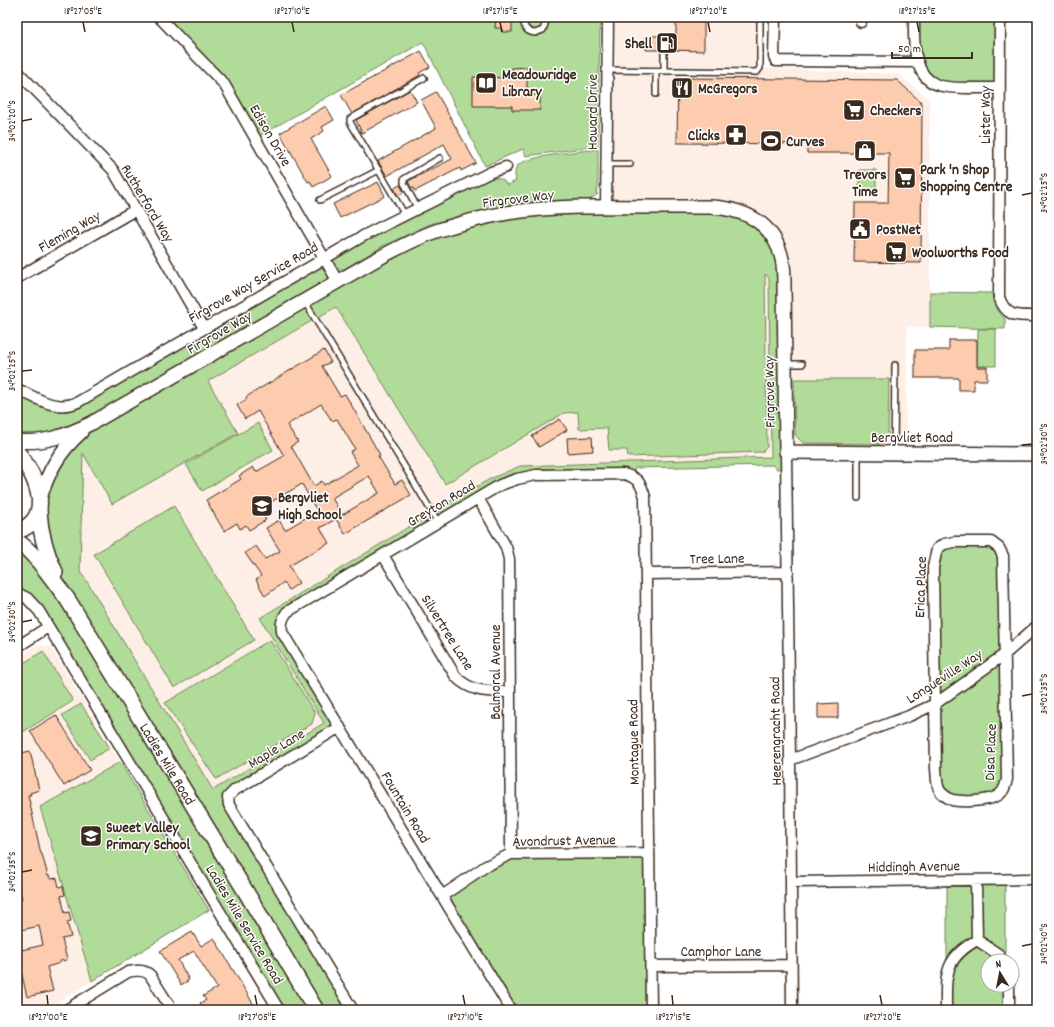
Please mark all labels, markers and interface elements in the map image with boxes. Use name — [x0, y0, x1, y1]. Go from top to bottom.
text: 18°27'05"E — [64, 5, 102, 19]
text: 18°27'10"E — [274, 5, 310, 19]
text: 18°27'15"E — [483, 5, 518, 19]
text: 18°27'20"E — [689, 5, 727, 19]
text: 18°27'25"E — [899, 5, 936, 19]
fuel station icon: Shell — [654, 30, 680, 56]
place label: Shell — [625, 34, 652, 56]
scale bar — [892, 34, 972, 60]
text: 50 m — [898, 41, 921, 58]
place label: Meadowridge Library — [502, 65, 577, 104]
library icon: Meadowridge Library — [473, 70, 499, 96]
street label: Howard Drive — [583, 74, 605, 150]
restaurant icon: McGregors — [669, 75, 695, 101]
place label: McGregors — [698, 79, 758, 101]
street label: Lister Way — [976, 85, 998, 144]
supermarket icon: Checkers — [841, 97, 867, 123]
text: 34°02'20"S — [6, 100, 20, 142]
street label: Edison Drive — [243, 101, 296, 172]
place label: Checkers — [870, 101, 922, 123]
pharmacy icon: Clicks — [723, 122, 749, 148]
place label: Clicks — [688, 126, 720, 148]
sports icon: Curves — [758, 128, 784, 154]
place label: Curves — [786, 132, 825, 154]
shop icon: Trevors Time — [852, 138, 878, 164]
place label: Park 'n Shop Shopping Centre — [920, 160, 1013, 199]
street label: Rutherford Way — [114, 161, 179, 248]
place label: Trevors Time — [844, 165, 886, 204]
supermarket icon: Park 'n Shop Shopping Centre — [892, 165, 918, 191]
text: 34°02'25"S — [1038, 173, 1052, 213]
street label: Firgrove Way — [481, 185, 556, 215]
street label: Fleming Way — [35, 206, 106, 259]
public building icon: PostNet — [847, 216, 873, 242]
place label: PostNet — [876, 220, 921, 242]
street label: Firgrove Way Service Road — [185, 237, 323, 330]
supermarket icon: Woolworths Food — [883, 239, 909, 265]
place label: Woolworths Food — [912, 243, 1009, 265]
street label: Firgrove Way — [183, 306, 257, 361]
text: 34°02'25"S — [6, 351, 20, 391]
street label: Firgrove Way — [759, 355, 783, 428]
text: 34°02'30"S — [1038, 423, 1052, 465]
street label: Bergvliet Road — [871, 428, 953, 450]
street label: Greyton Road — [404, 476, 480, 534]
place label: Bergvliet High School — [278, 488, 342, 527]
school or university icon: Bergvliet High School — [249, 493, 275, 519]
street label: Tree Lane — [689, 549, 745, 571]
street label: Erica Place — [910, 555, 934, 618]
street label: Silvertree Lane — [414, 591, 479, 676]
text: 34°02'30"S — [6, 601, 20, 643]
street label: Balmoral Avenue — [486, 624, 508, 720]
street label: Longueville Way — [902, 644, 988, 711]
text: 34°02'35"S — [1038, 674, 1052, 714]
street label: Heerengracht Road — [765, 676, 789, 786]
street label: Montague Road — [623, 699, 647, 785]
street label: Ladies Mile Road — [133, 719, 200, 810]
street label: Disa Place — [980, 723, 1004, 781]
street label: Maple Lane — [244, 724, 310, 775]
street label: Fountain Road — [374, 768, 434, 848]
place label: Sweet Valley Primary School — [106, 818, 190, 857]
school or university icon: Sweet Valley Primary School — [78, 823, 104, 849]
street label: Avondrust Avenue — [512, 830, 616, 854]
text: 34°02'35"S — [6, 852, 20, 892]
street label: Hiddingh Avenue — [868, 856, 961, 880]
street label: Ladies Mile Service Road — [199, 861, 288, 989]
text: 34°02'40"S — [1038, 923, 1052, 965]
street label: Camphor Lane — [681, 942, 762, 964]
north arrow — [980, 953, 1020, 993]
text: N — [995, 957, 1003, 973]
text: 18°27'00"E — [29, 1011, 68, 1025]
text: 18°27'05"E — [238, 1011, 276, 1025]
text: 18°27'10"E — [447, 1011, 483, 1025]
text: 18°27'15"E — [656, 1011, 691, 1025]
text: 18°27'20"E — [863, 1011, 901, 1025]

